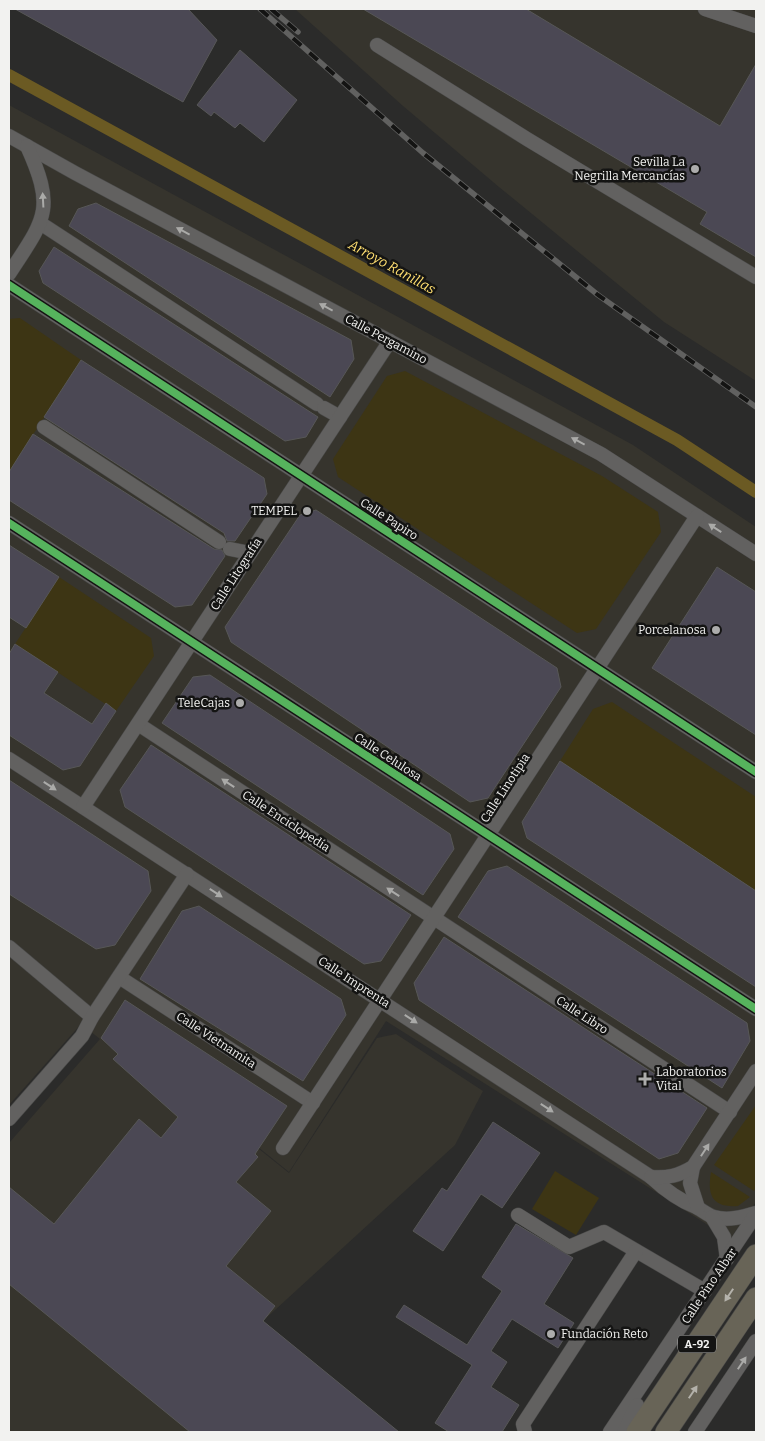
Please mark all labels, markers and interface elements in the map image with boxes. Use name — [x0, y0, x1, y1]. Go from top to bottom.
place label: Sevilla La Negrilla Mercancías — [574, 155, 685, 183]
marker: Sevilla La Negrilla Mercancías — [689, 163, 701, 175]
one-way arrow — [38, 192, 46, 208]
one-way arrow — [175, 227, 190, 235]
water label: Arroyo Ranillas — [345, 236, 439, 298]
one-way arrow — [319, 303, 333, 311]
street label: Calle Pergamino — [342, 311, 430, 367]
one-way arrow — [571, 437, 584, 446]
street label: Calle Papiro — [358, 495, 421, 543]
place label: TEMPEL — [251, 504, 297, 518]
marker: TEMPEL — [301, 505, 313, 517]
one-way arrow — [709, 523, 722, 532]
street label: Calle Litografía — [207, 535, 265, 613]
place label: Porcelanosa — [638, 623, 706, 637]
marker: Porcelanosa — [710, 624, 722, 636]
place label: TeleCajas — [177, 696, 230, 710]
marker: TeleCajas — [234, 697, 246, 709]
street label: Calle Celulosa — [352, 730, 425, 784]
street label: Calle Linotipia — [477, 750, 533, 825]
one-way arrow — [221, 778, 234, 788]
one-way arrow — [43, 781, 56, 791]
street label: Calle Enciclopedia — [240, 787, 333, 855]
one-way arrow — [386, 887, 400, 896]
one-way arrow — [209, 888, 222, 898]
street label: Calle Imprenta — [315, 954, 393, 1011]
street label: Calle Libro — [554, 993, 611, 1037]
street label: Calle Vietnamita — [174, 1009, 259, 1071]
one-way arrow — [404, 1014, 418, 1024]
place label: Laboratorios Vital — [656, 1065, 727, 1093]
marker: Laboratorios Vital — [638, 1072, 652, 1086]
one-way arrow — [540, 1104, 553, 1113]
one-way arrow — [700, 1143, 710, 1156]
street label: Calle Pino Albar — [679, 1245, 740, 1326]
one-way arrow — [724, 1289, 734, 1302]
place label: Fundación Reto — [561, 1327, 648, 1341]
marker: Fundación Reto — [545, 1328, 557, 1340]
road number: A-92 — [678, 1336, 716, 1352]
one-way arrow — [737, 1356, 747, 1370]
one-way arrow — [688, 1385, 698, 1399]

